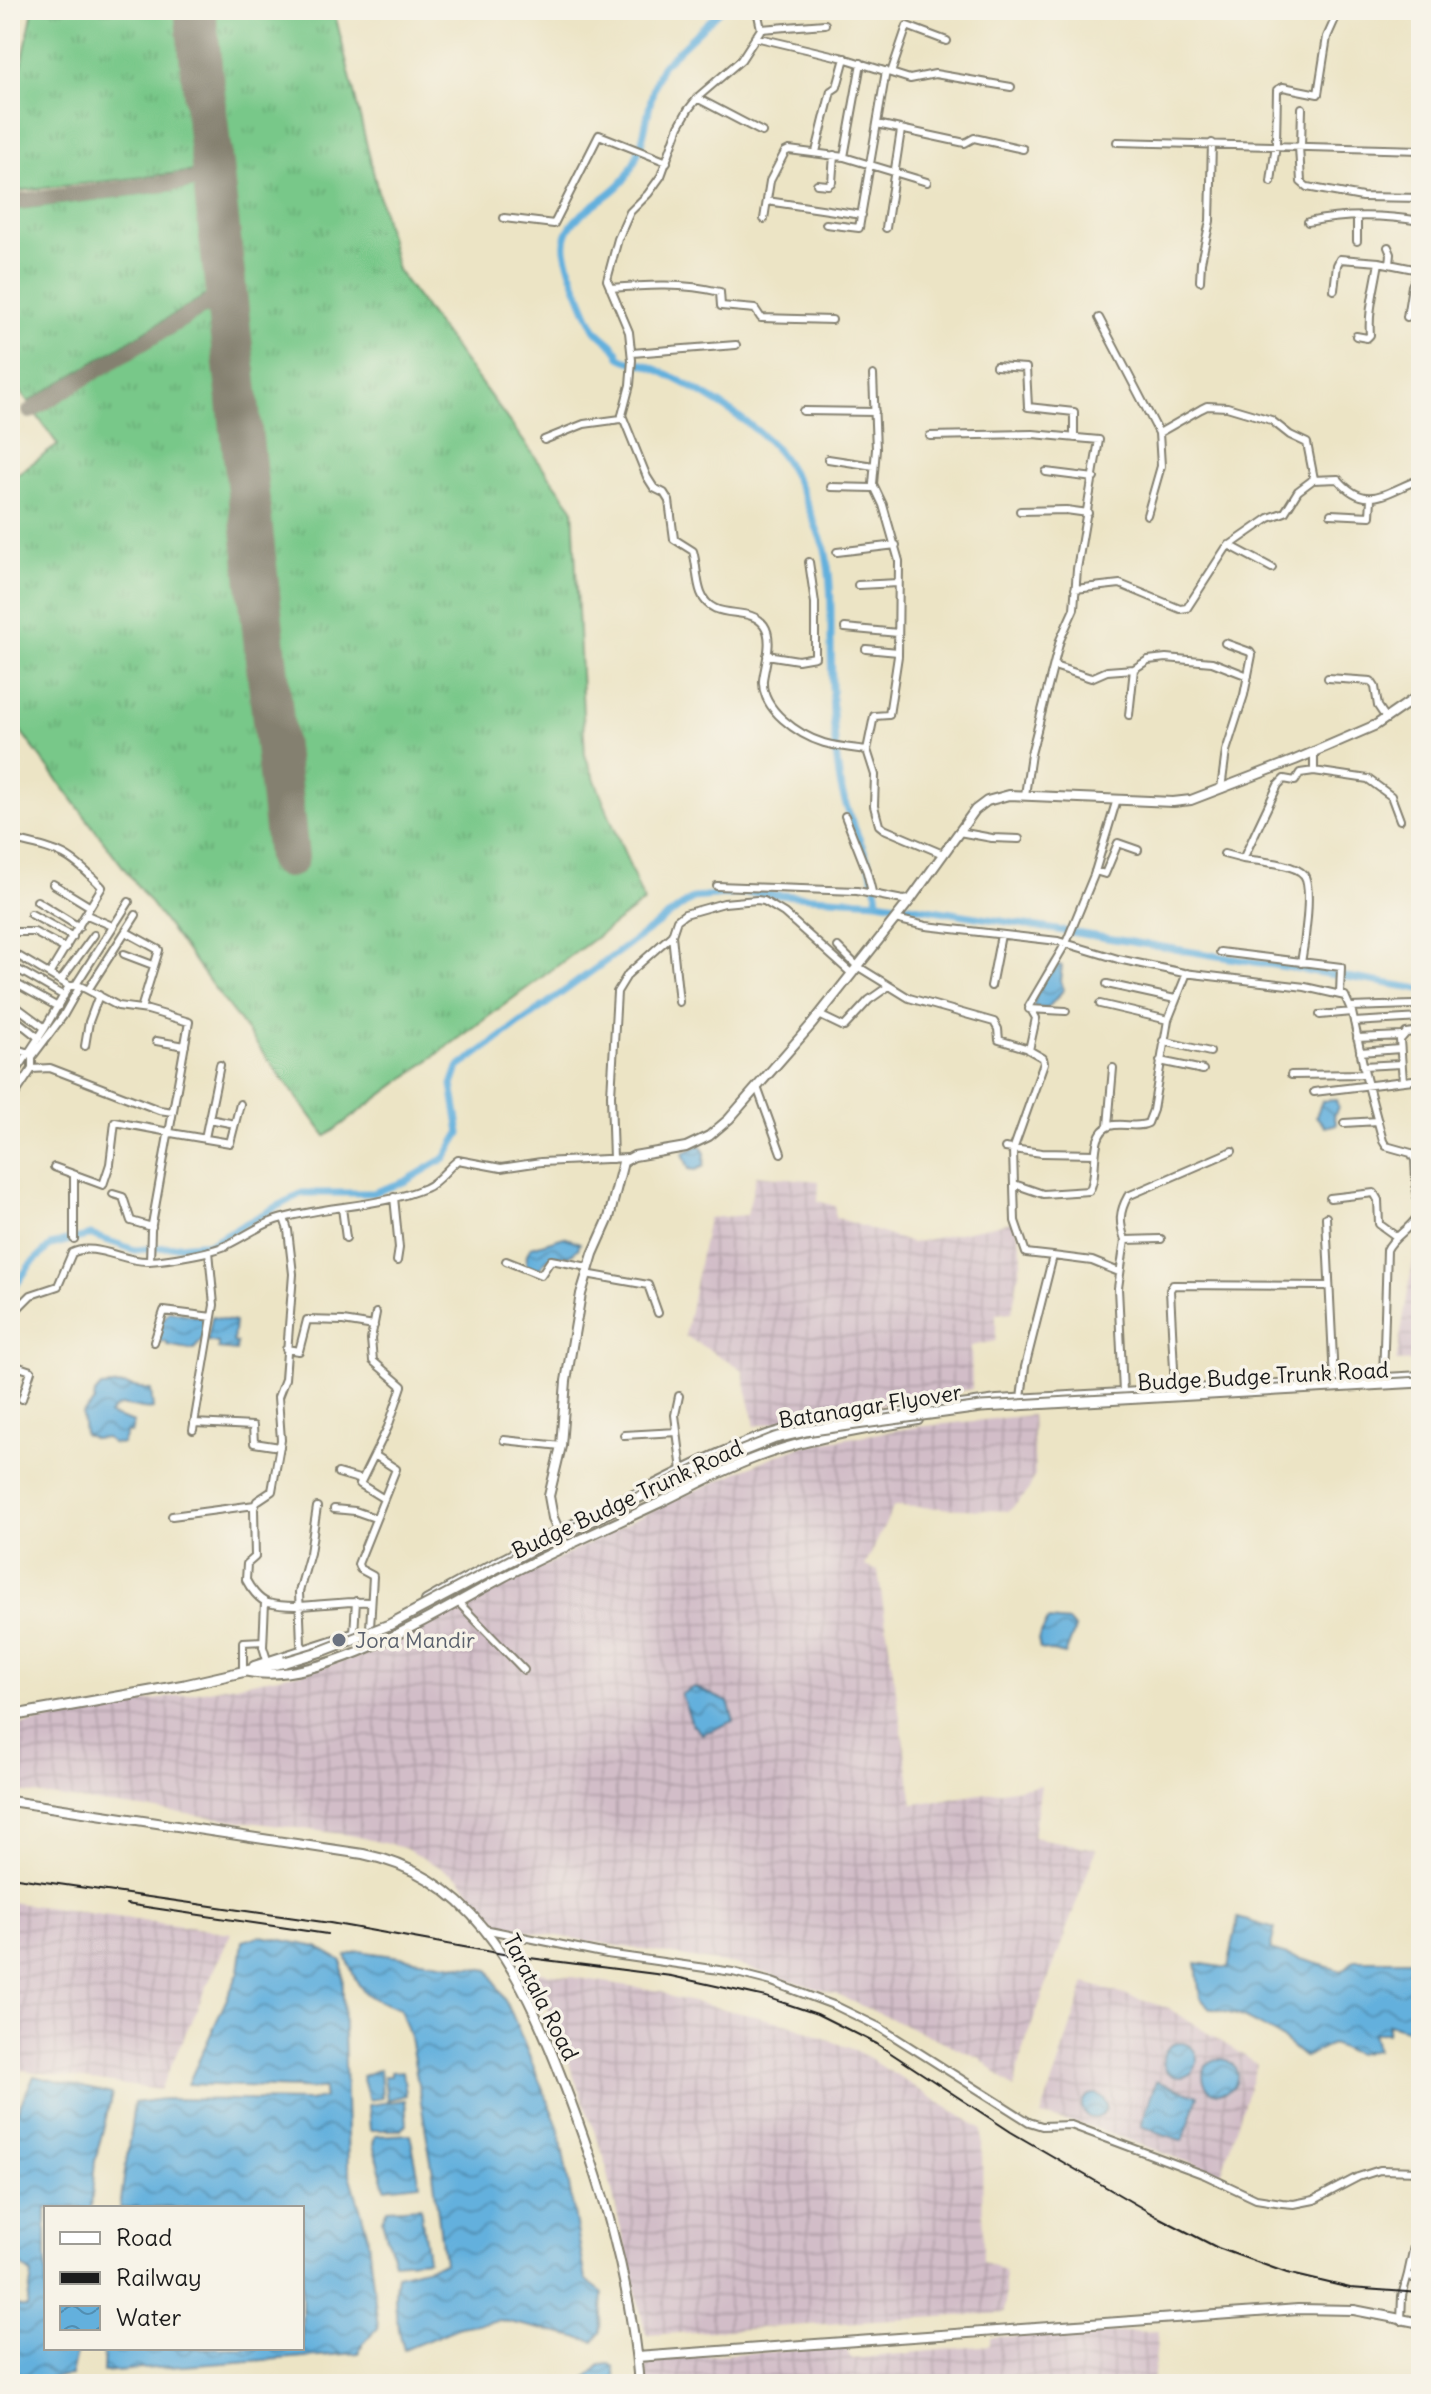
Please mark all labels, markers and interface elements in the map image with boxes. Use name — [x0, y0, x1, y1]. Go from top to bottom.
street label: Budge Budge Trunk Road — [1137, 1355, 1389, 1397]
street label: Batanagar Flyover — [776, 1378, 964, 1434]
street label: Budge Budge Trunk Road — [507, 1433, 747, 1565]
place label: Jora Mandir — [355, 1626, 475, 1654]
marker: Jora Mandir — [330, 1631, 348, 1649]
street label: Taratala Road — [497, 1929, 585, 2065]
legend — [44, 2206, 304, 2350]
text: Road — [116, 2222, 172, 2252]
text: Railway — [116, 2262, 202, 2292]
text: Water — [116, 2302, 181, 2332]

